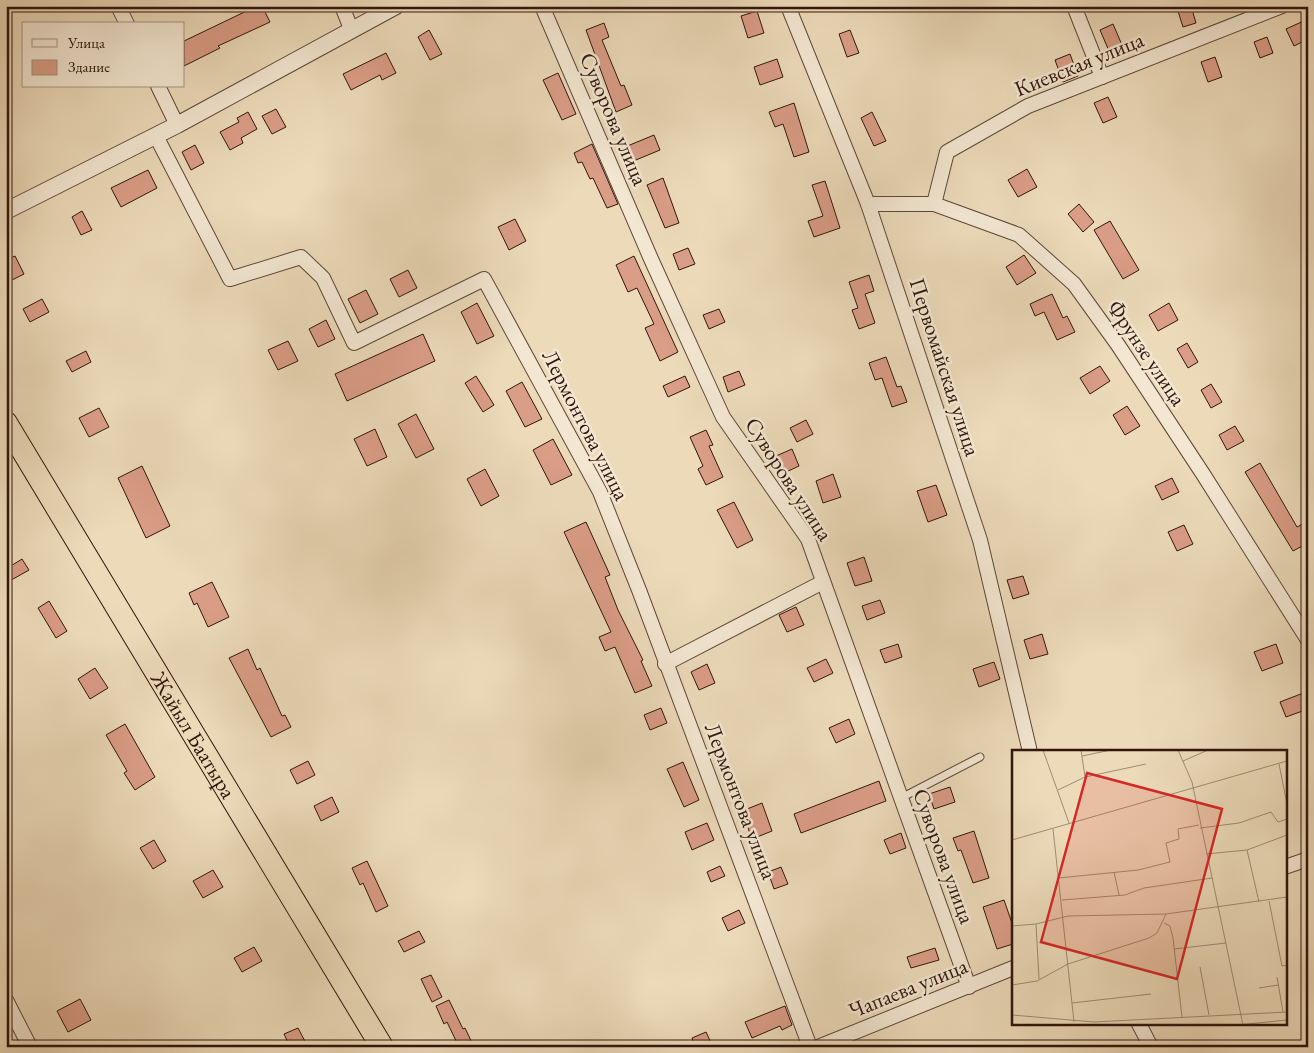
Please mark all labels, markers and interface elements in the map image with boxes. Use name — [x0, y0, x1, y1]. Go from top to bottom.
legend — [22, 22, 185, 88]
street label: Киевская улица — [1010, 25, 1148, 103]
text: Улица — [67, 33, 105, 52]
street label: Суворова улица — [573, 48, 655, 190]
text: Здание — [68, 57, 110, 76]
street label: Первомайская улица — [903, 274, 988, 460]
street label: Фрунзе улица — [1101, 295, 1193, 412]
street label: Лермонтова улица — [536, 345, 637, 505]
street label: Суворова улица — [738, 412, 840, 546]
street label: Жайыл Баатыра — [144, 665, 243, 804]
street label: Лермонтова улица — [698, 719, 784, 884]
inset map — [1012, 750, 1286, 1026]
street label: Суворова улица — [906, 784, 982, 928]
street label: Чапаева улица — [844, 951, 972, 1025]

